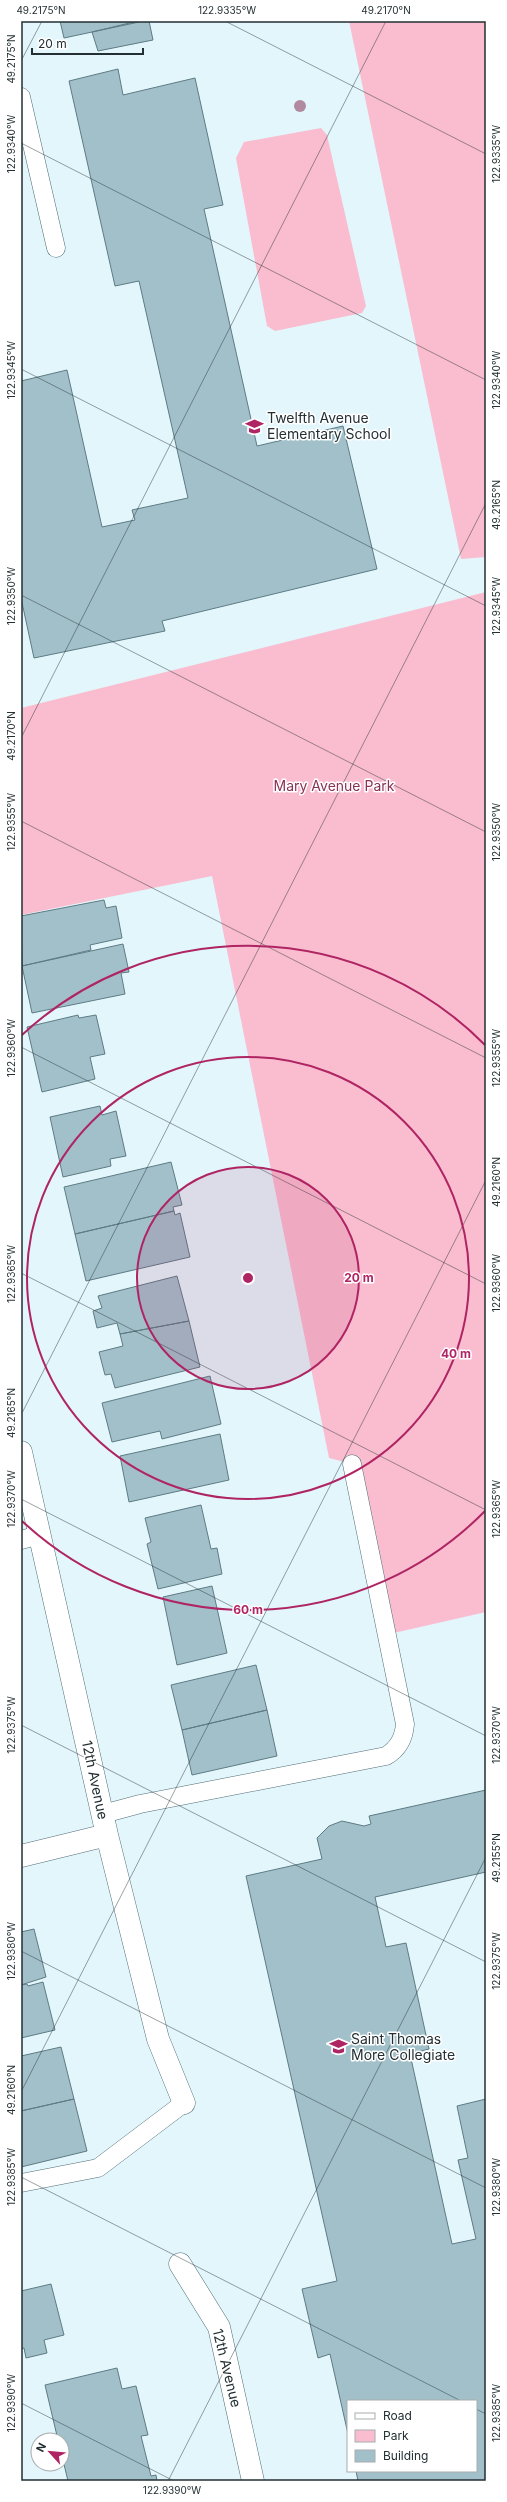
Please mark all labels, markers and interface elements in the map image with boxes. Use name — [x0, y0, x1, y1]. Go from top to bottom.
text: 49.2175°N — [16, 4, 66, 16]
text: 122.9335°W — [198, 4, 256, 16]
text: 49.2170°N — [361, 4, 411, 16]
scale bar — [32, 30, 143, 56]
text: 49.2175°N — [5, 34, 17, 84]
text: 20 m — [38, 36, 67, 51]
text: 122.9340°W — [5, 115, 17, 173]
text: 122.9335°W — [490, 125, 502, 183]
text: 122.9345°W — [5, 341, 17, 399]
text: 122.9340°W — [490, 351, 502, 409]
place label: Twelfth Avenue Elementary School — [267, 409, 391, 442]
school or university icon: Twelfth Avenue Elementary School — [244, 416, 264, 436]
text: 49.2165°N — [490, 480, 502, 530]
text: 122.9350°W — [5, 567, 17, 625]
text: 122.9345°W — [490, 577, 502, 635]
text: 49.2170°N — [5, 711, 17, 761]
park label: Mary Avenue Park — [274, 777, 395, 794]
text: 122.9355°W — [5, 793, 17, 851]
text: 122.9350°W — [490, 803, 502, 861]
text: 122.9360°W — [5, 1019, 17, 1077]
text: 122.9355°W — [490, 1029, 502, 1087]
text: 49.2160°N — [490, 1157, 502, 1207]
text: 122.9365°W — [5, 1245, 17, 1303]
text: 122.9360°W — [490, 1254, 502, 1312]
text: 20 m — [344, 1270, 374, 1285]
centre of rings — [241, 1271, 255, 1285]
text: 40 m — [441, 1346, 471, 1361]
text: 49.2165°N — [5, 1388, 17, 1438]
text: 122.9370°W — [5, 1470, 17, 1528]
text: 122.9365°W — [490, 1480, 502, 1538]
text: 60 m — [233, 1602, 263, 1617]
text: 122.9375°W — [5, 1696, 17, 1754]
text: 122.9370°W — [490, 1706, 502, 1764]
street label: 12th Avenue — [79, 1739, 112, 1821]
text: 49.2155°N — [490, 1833, 502, 1883]
text: 122.9380°W — [5, 1922, 17, 1980]
text: 122.9375°W — [490, 1932, 502, 1990]
place label: Saint Thomas More Collegiate — [351, 2030, 455, 2063]
school or university icon: Saint Thomas More Collegiate — [328, 2037, 348, 2057]
text: 49.2160°N — [5, 2065, 17, 2115]
text: 122.9385°W — [5, 2148, 17, 2206]
text: 122.9380°W — [490, 2158, 502, 2216]
street label: 12th Avenue — [210, 2327, 245, 2409]
text: 122.9390°W — [5, 2374, 17, 2432]
text: 122.9385°W — [490, 2384, 502, 2442]
legend — [347, 2400, 477, 2472]
text: Road — [383, 2408, 412, 2423]
text: Park — [383, 2428, 409, 2443]
north arrow — [30, 2432, 70, 2472]
text: N — [33, 2441, 49, 2454]
text: Building — [383, 2448, 428, 2463]
text: 122.9390°W — [143, 2484, 201, 2496]

